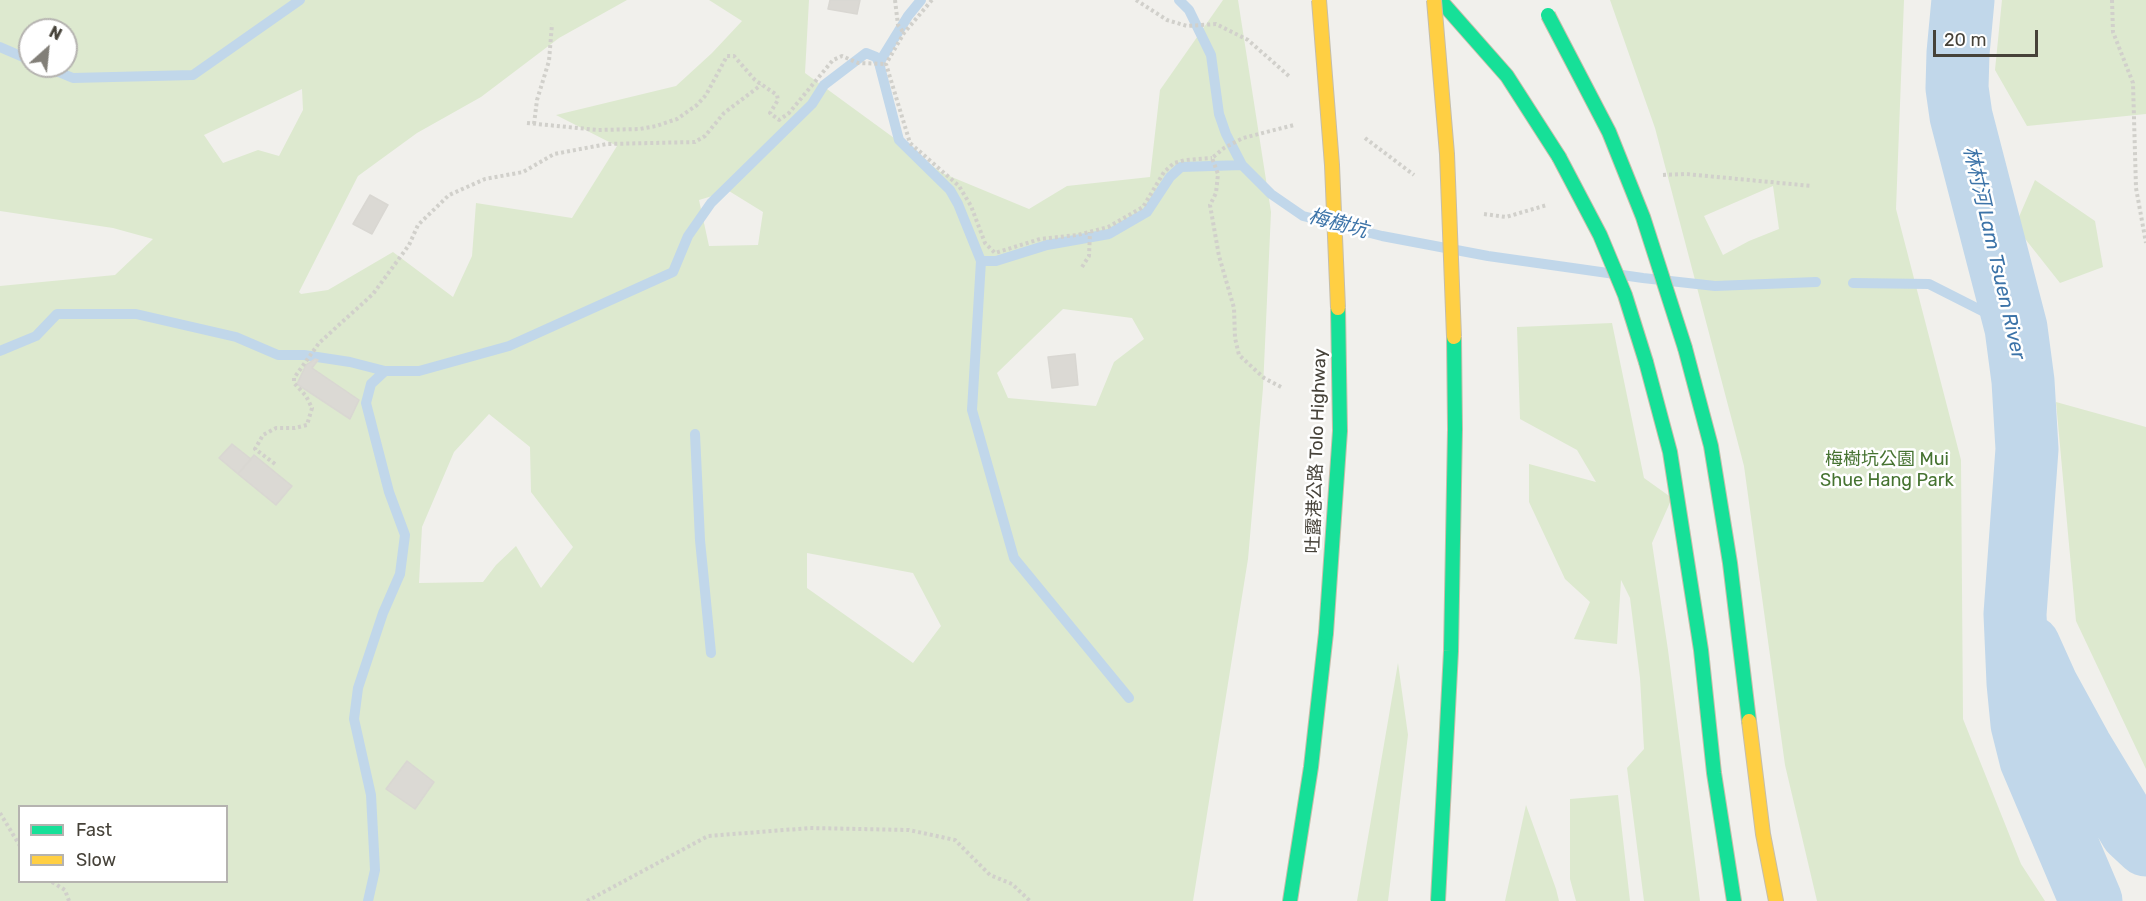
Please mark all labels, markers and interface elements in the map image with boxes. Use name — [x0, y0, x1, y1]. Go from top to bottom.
north arrow — [18, 18, 78, 78]
scale bar — [1936, 18, 2041, 56]
text: N — [46, 22, 65, 44]
text: 20 m — [1944, 29, 1986, 51]
water label: 林村河 Lam Tsuen River — [1958, 144, 2030, 362]
water label: 梅樹坑 — [1306, 205, 1370, 243]
street label: 吐露港公路 Tolo Highway — [1303, 348, 1331, 554]
park label: 梅樹坑公園 Mui Shue Hang Park — [1820, 449, 1954, 492]
legend — [18, 805, 228, 883]
text: Fast — [76, 819, 112, 841]
text: Slow — [76, 849, 116, 871]

